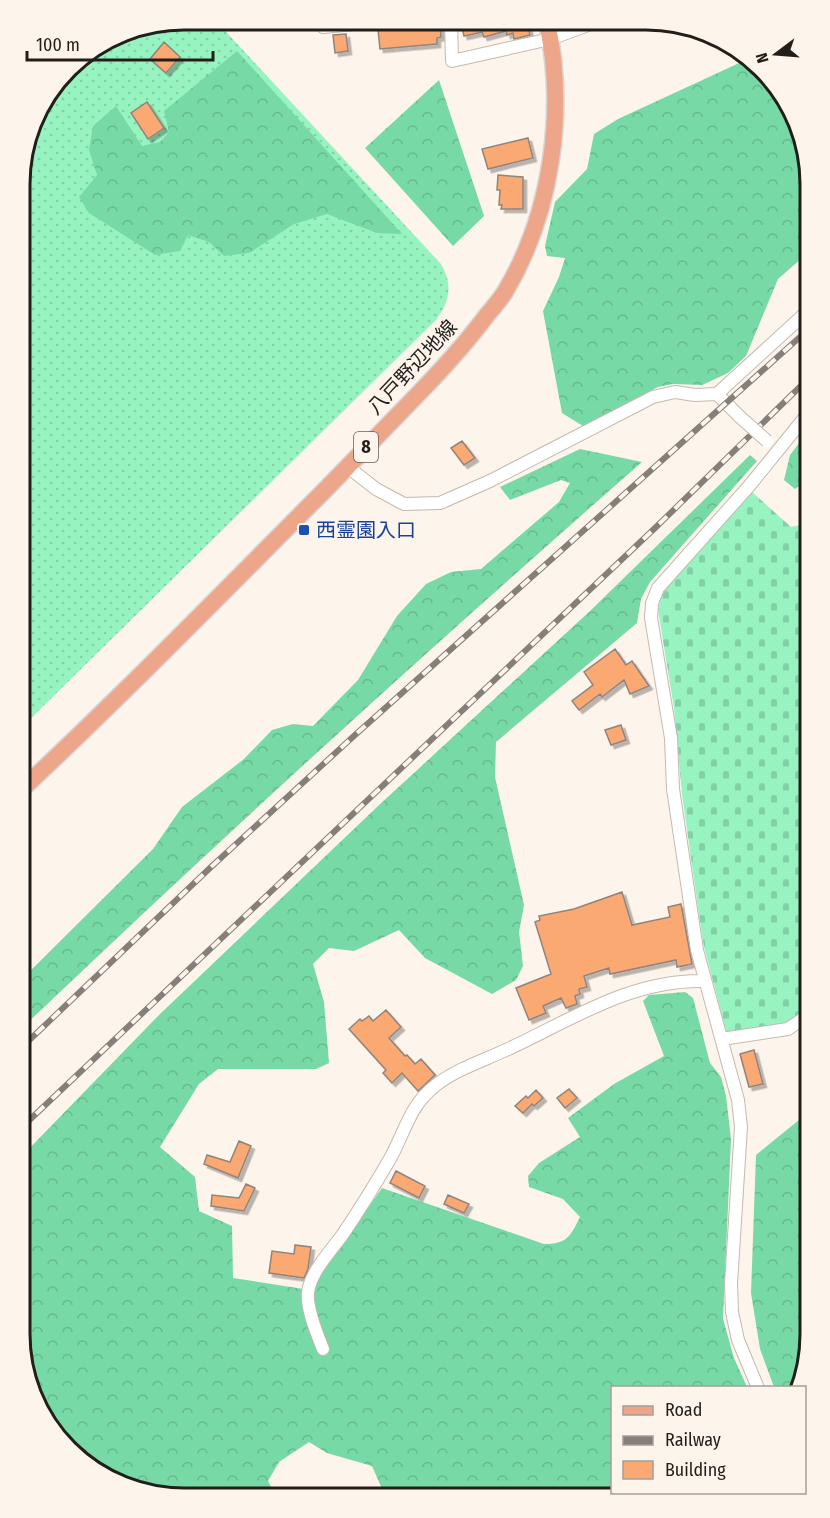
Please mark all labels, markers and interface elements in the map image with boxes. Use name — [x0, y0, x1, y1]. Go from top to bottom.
scale bar — [27, 24, 213, 62]
north arrow — [746, 24, 806, 84]
text: 100 m — [36, 34, 80, 56]
text: N — [752, 51, 773, 65]
street label: 八戸野辺地線 — [362, 315, 462, 419]
road number: 8 — [354, 432, 378, 462]
place label: 西霊園入口 — [316, 518, 416, 542]
marker: 西霊園入口 — [297, 523, 311, 537]
legend — [611, 1386, 806, 1494]
text: Road — [665, 1399, 702, 1421]
text: Railway — [665, 1429, 721, 1451]
text: Building — [665, 1459, 726, 1481]

